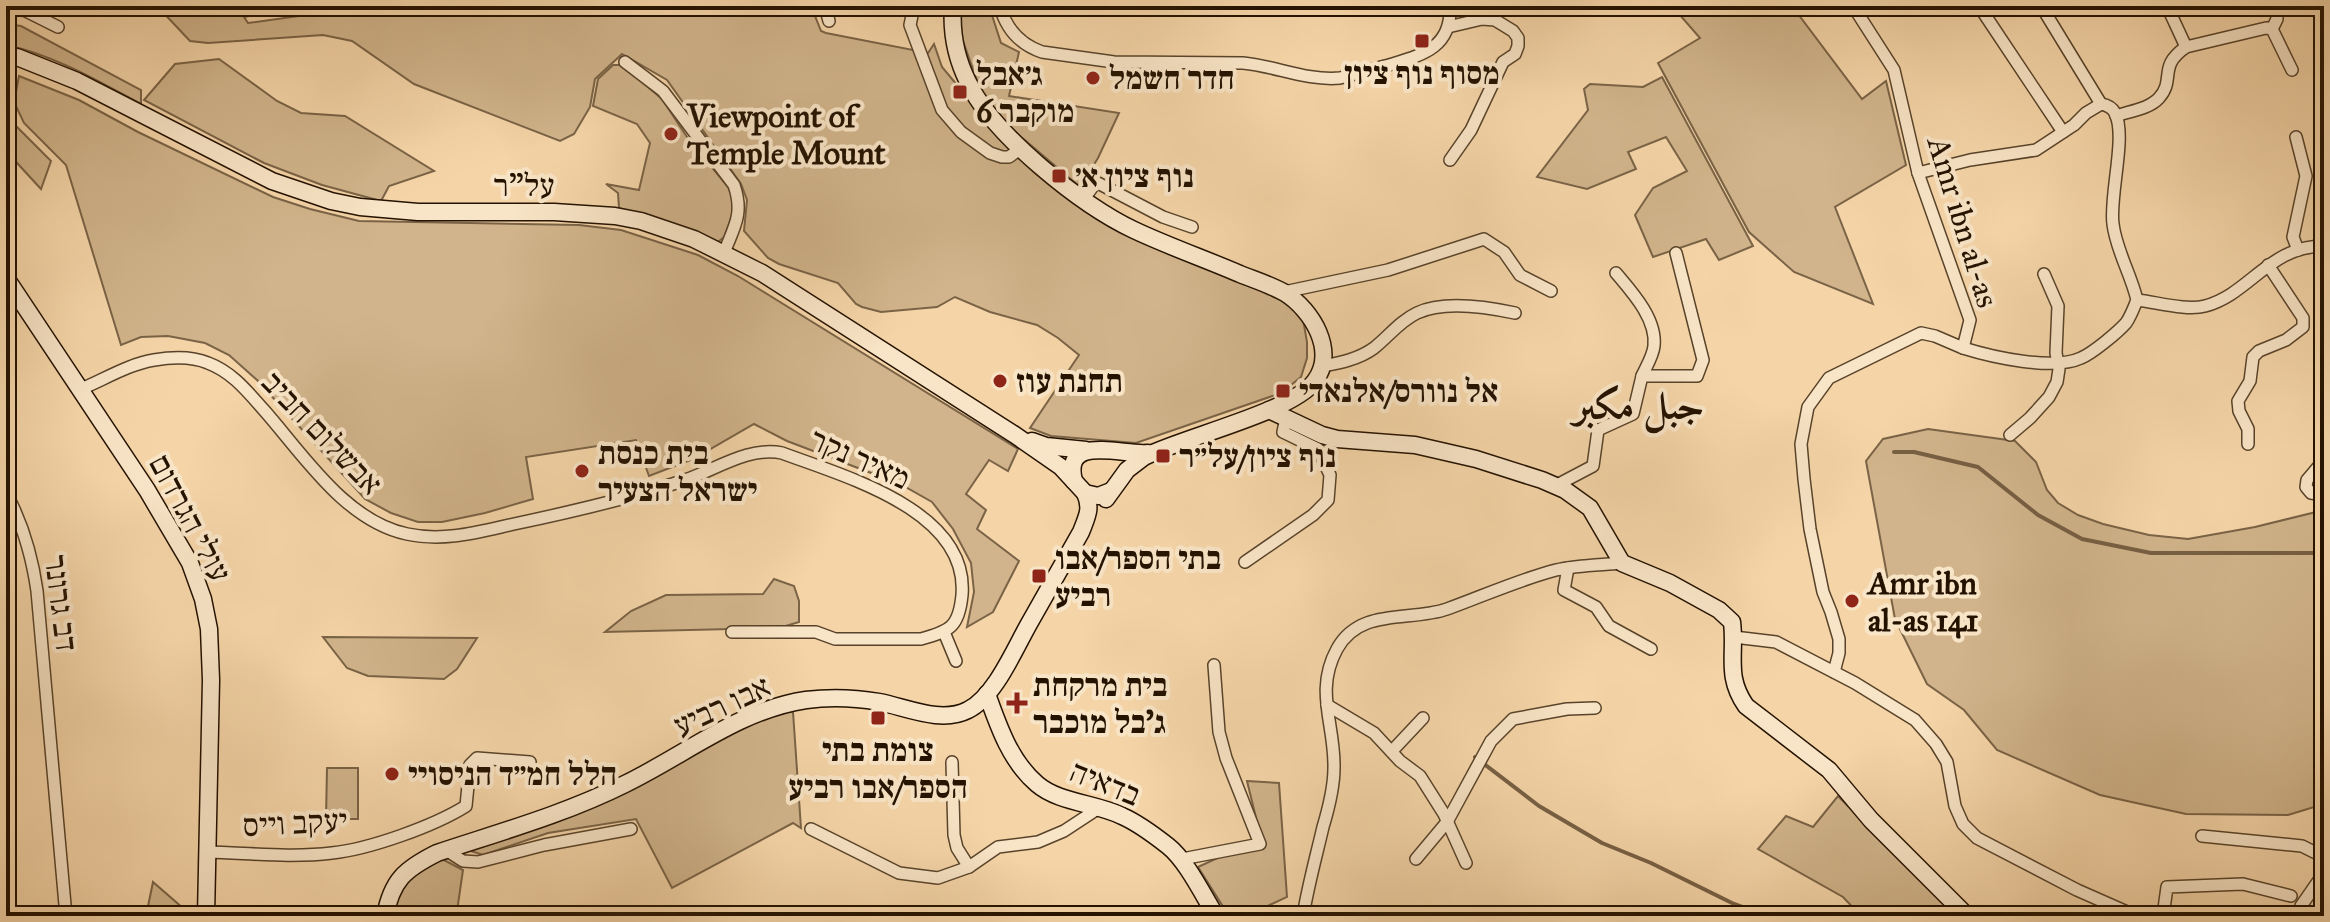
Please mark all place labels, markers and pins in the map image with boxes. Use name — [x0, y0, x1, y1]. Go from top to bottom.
marker: מסוף נוף ציון — [1413, 32, 1431, 50]
place label: מסוף נוף ציון — [1344, 54, 1500, 93]
place label: ג׳אבל מוקבר 6 — [976, 55, 1074, 131]
place label: חדר חשמל — [1109, 59, 1235, 98]
marker: חדר חשמל — [1084, 69, 1102, 87]
marker: ג׳אבל מוקבר 6 — [951, 83, 969, 101]
place label: Viewpoint of Temple Mount — [686, 97, 886, 173]
marker: Viewpoint of Temple Mount — [662, 125, 680, 143]
place label: נוף ציון א׳ — [1075, 157, 1194, 196]
marker: נוף ציון א׳ — [1050, 167, 1068, 185]
place label: תחנת עוז — [1016, 362, 1123, 401]
marker: תחנת עוז — [991, 372, 1009, 390]
place label: אל נוורס/אלנאדי — [1299, 372, 1498, 411]
marker: אל נוורס/אלנאדי — [1274, 382, 1292, 400]
place label: בית כנסת ישראל הצעיר — [598, 434, 758, 510]
place label: נוף ציון/על״ר — [1179, 437, 1336, 476]
marker: נוף ציון/על״ר — [1154, 447, 1172, 465]
marker: בית כנסת ישראל הצעיר — [573, 462, 591, 480]
place label: בתי הספר/אבו רביע — [1055, 539, 1221, 615]
place label: Amr ibn al-as 141 — [1866, 564, 1979, 640]
marker: בתי הספר/אבו רביע — [1030, 567, 1048, 585]
marker: Amr ibn al-as 141 — [1843, 592, 1861, 610]
place label: בית מרקחת ג'בל מוכבר — [1033, 666, 1168, 742]
marker: בית מרקחת ג'בל מוכבר — [1008, 694, 1026, 712]
marker: צומת בתי הספר/אבו רביע — [869, 709, 887, 727]
place label: צומת בתי הספר/אבו רביע — [788, 731, 968, 807]
place label: הלל חמ״ד הניסויי — [408, 755, 617, 794]
marker: הלל חמ״ד הניסויי — [383, 765, 401, 783]

